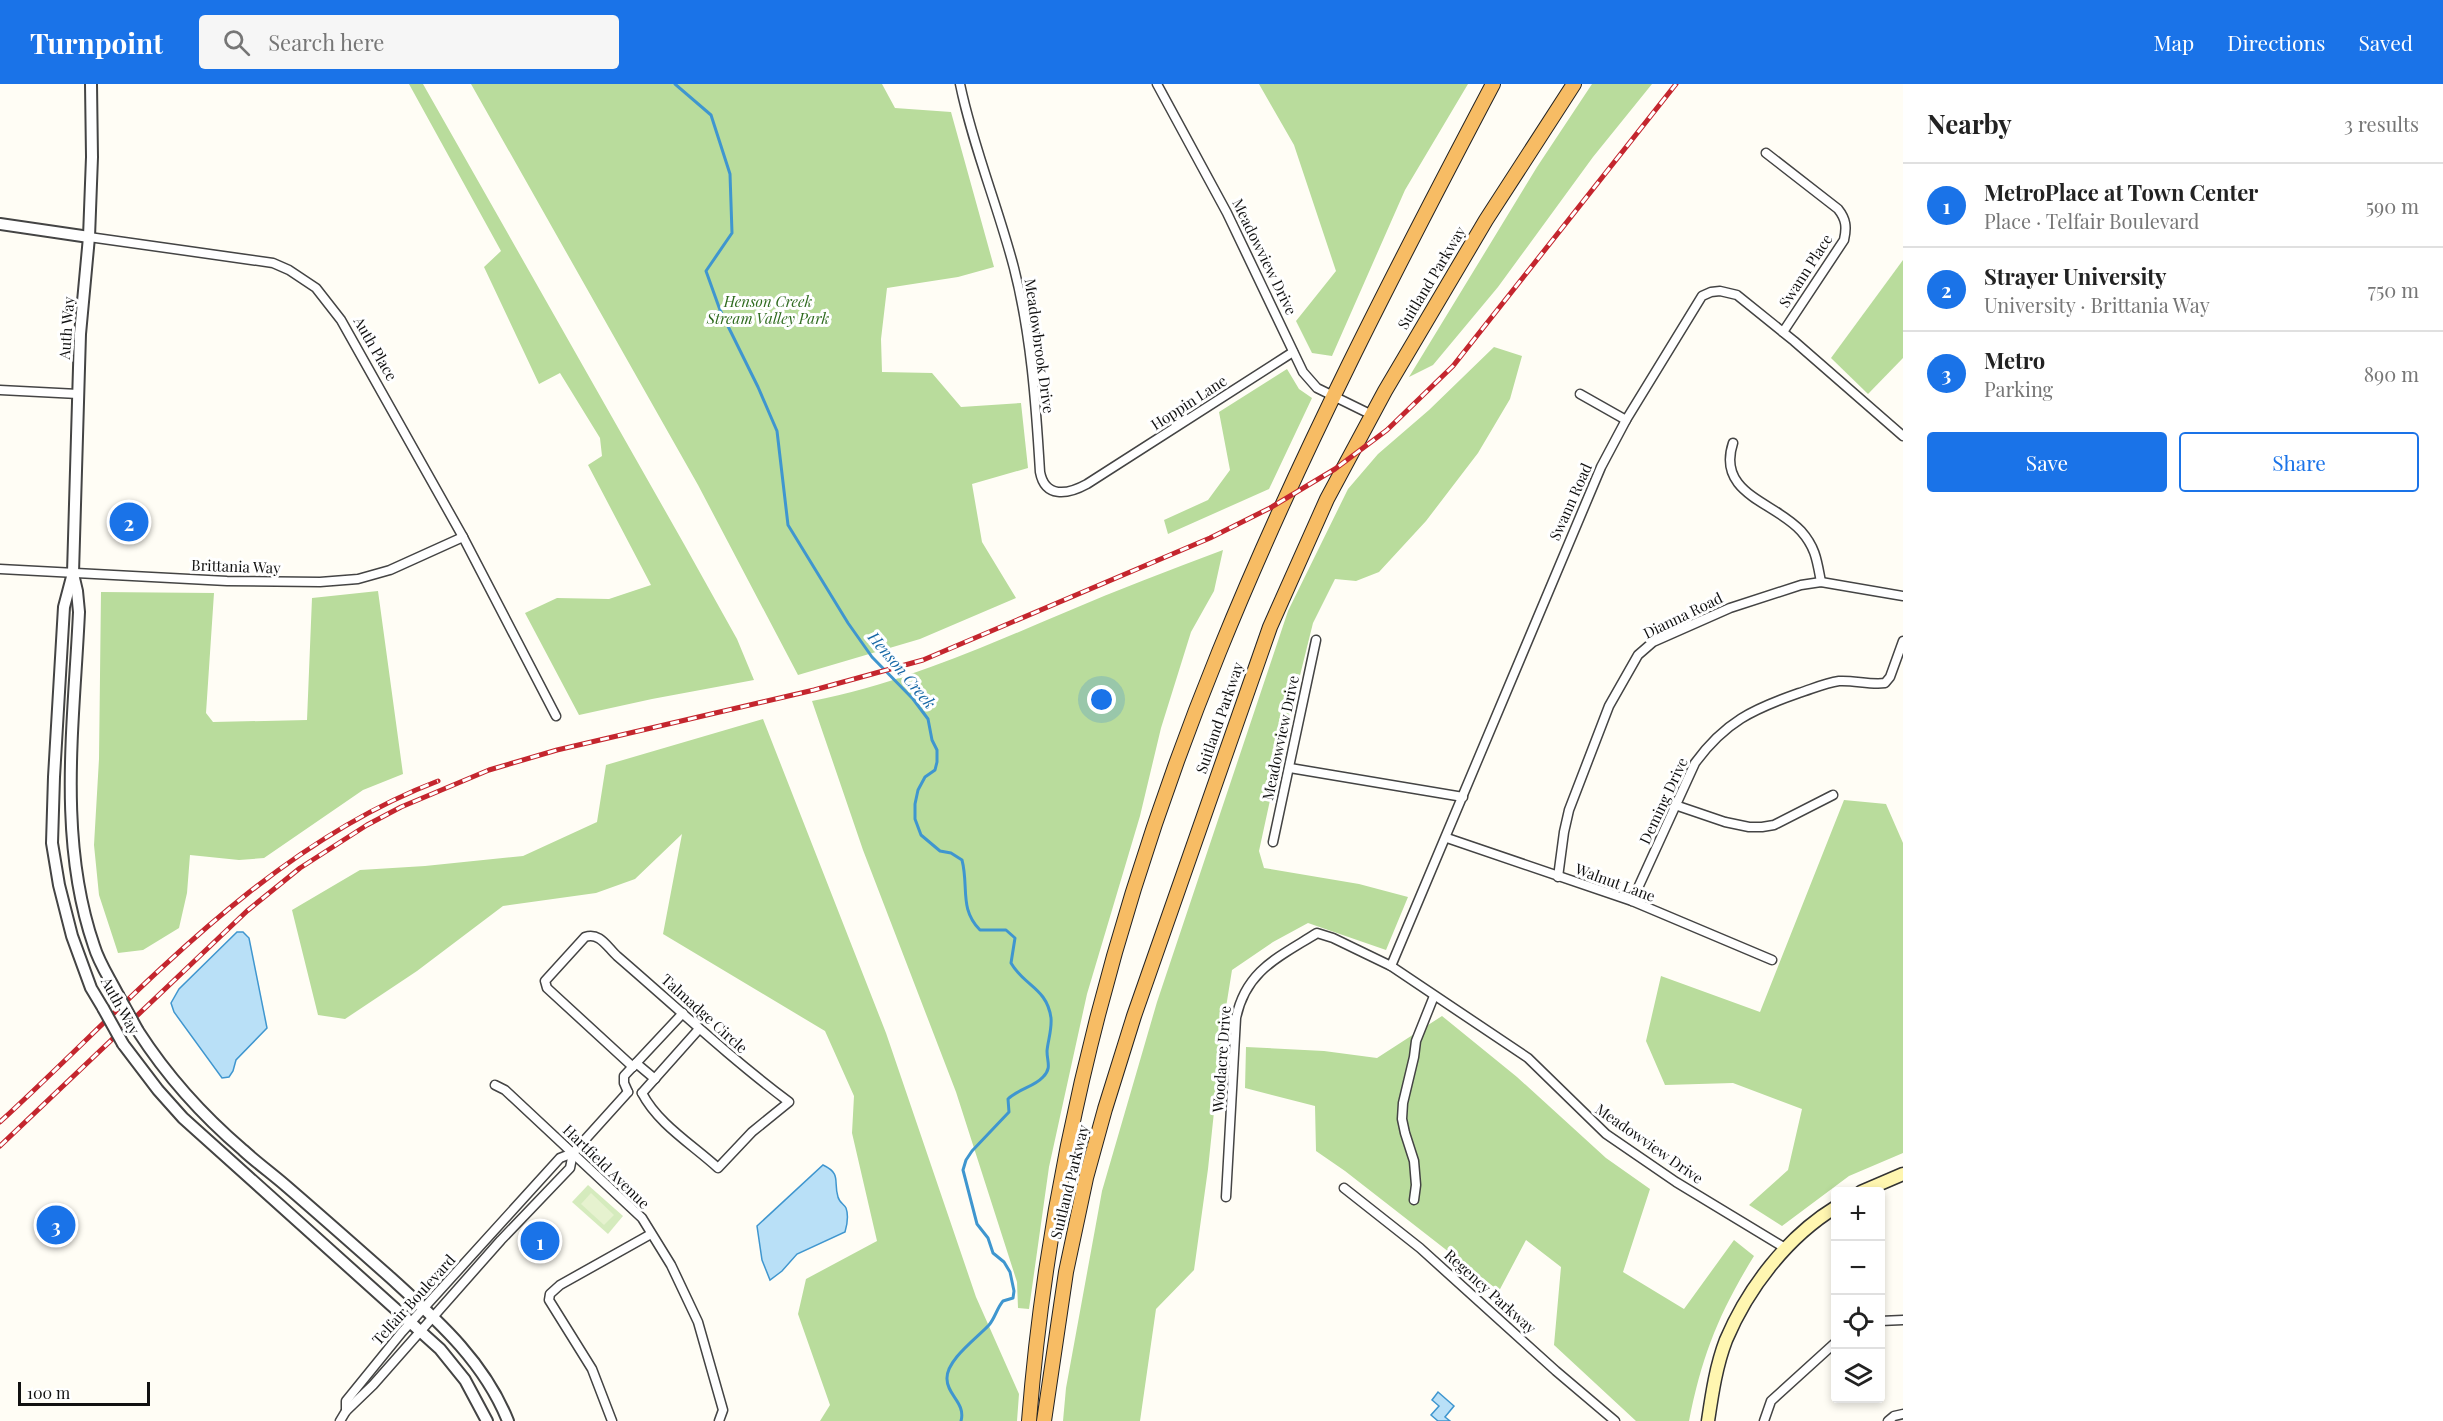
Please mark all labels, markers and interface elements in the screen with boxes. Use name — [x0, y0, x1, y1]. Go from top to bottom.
search box — [199, 15, 619, 69]
text: Turnpoint — [30, 24, 163, 61]
icon: search — [220, 26, 253, 59]
text: Search here — [268, 27, 384, 57]
text: Map — [2153, 28, 2194, 56]
text: Directions — [2227, 28, 2325, 56]
text: Saved — [2358, 28, 2413, 56]
text: Nearby — [1927, 106, 2012, 141]
text: 3 results — [2344, 110, 2419, 137]
text: MetroPlace at Town Center — [1984, 177, 2258, 207]
text: 1 — [1943, 192, 1950, 219]
text: 590 m — [2366, 192, 2419, 219]
street label: Meadowview Drive — [1228, 195, 1302, 318]
text: Place · Telfair Boulevard — [1984, 207, 2199, 234]
street label: Suitland Parkway — [1392, 222, 1470, 333]
street label: Swann Place — [1774, 230, 1836, 311]
text: Strayer University — [1984, 261, 2167, 291]
text: 2 — [1941, 276, 1952, 303]
text: 750 m — [2368, 276, 2419, 303]
street label: Meadowbrook Drive — [1021, 277, 1059, 415]
park label: Henson Creek Stream Valley Park — [706, 291, 830, 328]
text: University · Brittania Way — [1984, 291, 2210, 318]
street label: Auth Way — [54, 295, 78, 361]
street label: Auth Place — [349, 312, 402, 384]
text: Metro — [1984, 345, 2045, 375]
text: 3 — [1942, 360, 1951, 387]
text: 890 m — [2364, 360, 2419, 387]
street label: Hoppin Lane — [1147, 370, 1230, 434]
text: Parking — [1984, 375, 2053, 402]
button: Save — [1927, 432, 2167, 492]
button: Share — [2179, 432, 2419, 492]
street label: Swann Road — [1544, 459, 1596, 543]
pin: 2 — [110, 500, 148, 544]
street label: Brittania Way — [191, 554, 282, 578]
street label: Dianna Road — [1640, 587, 1726, 643]
water label: Henson Creek — [863, 626, 941, 713]
street label: Suitland Parkway — [1191, 659, 1248, 776]
street label: Meadowview Drive — [1257, 674, 1303, 802]
your location — [1087, 685, 1116, 714]
street label: Deming Drive — [1634, 754, 1692, 847]
street label: Walnut Lane — [1572, 858, 1658, 906]
street label: Talmadge Circle — [657, 969, 752, 1057]
street label: Auth Way — [96, 972, 145, 1038]
street label: Woodacre Drive — [1207, 1005, 1235, 1114]
street label: Meadowview Drive — [1592, 1099, 1707, 1188]
street label: Hartfield Avenue — [559, 1120, 654, 1213]
street label: Suitland Parkway — [1045, 1122, 1093, 1241]
map controls — [1831, 1187, 1885, 1403]
button: + — [1831, 1187, 1885, 1241]
pin: 3 — [36, 1202, 76, 1248]
pin: 1 — [520, 1218, 560, 1264]
button: − — [1831, 1241, 1885, 1295]
street label: Regency Parkway — [1441, 1245, 1541, 1338]
street label: Telfair Boulevard — [367, 1250, 459, 1349]
button: locate — [1831, 1295, 1885, 1349]
button: layers — [1831, 1349, 1885, 1403]
scale bar — [18, 1379, 150, 1406]
text: 100 m — [27, 1382, 70, 1403]

